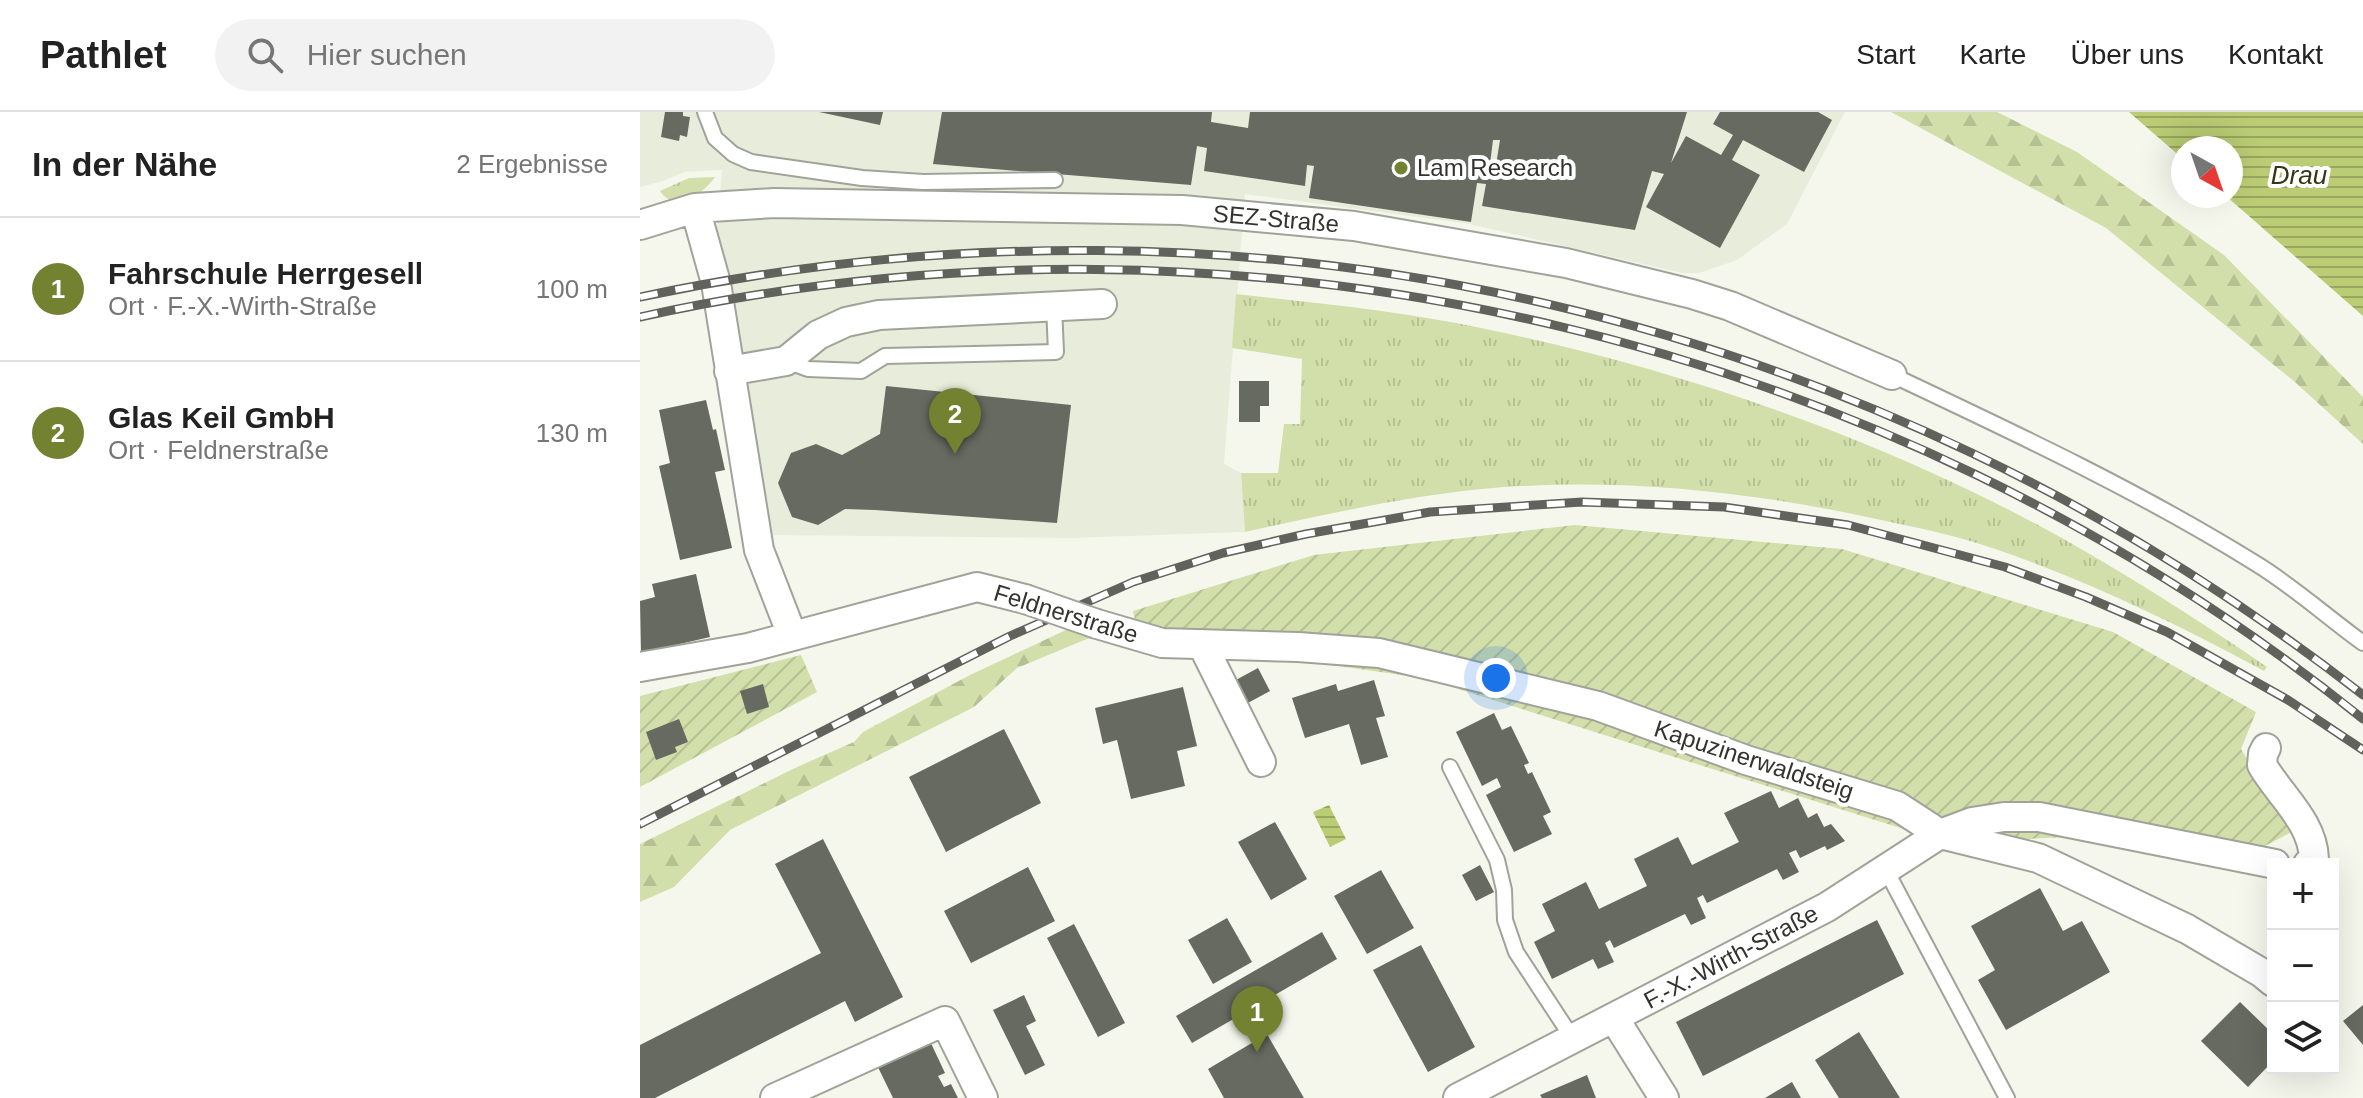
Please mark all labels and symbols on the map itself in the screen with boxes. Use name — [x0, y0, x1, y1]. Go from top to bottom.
north arrow — [2171, 136, 2243, 208]
place label: Lam Research — [1417, 154, 1573, 181]
marker: Lam Research — [1392, 159, 1410, 177]
water label: Drau — [2271, 160, 2327, 190]
street label: SEZ-Straße — [1212, 200, 1340, 237]
pin: 2 — [929, 388, 981, 454]
street label: Feldnerstraße — [991, 579, 1142, 648]
your location — [1476, 658, 1516, 698]
street label: Kapuzinerwaldsteig — [1651, 715, 1857, 805]
street label: F.-X.-Wirth-Straße — [1639, 899, 1822, 1014]
pin: 1 — [1231, 986, 1283, 1052]

